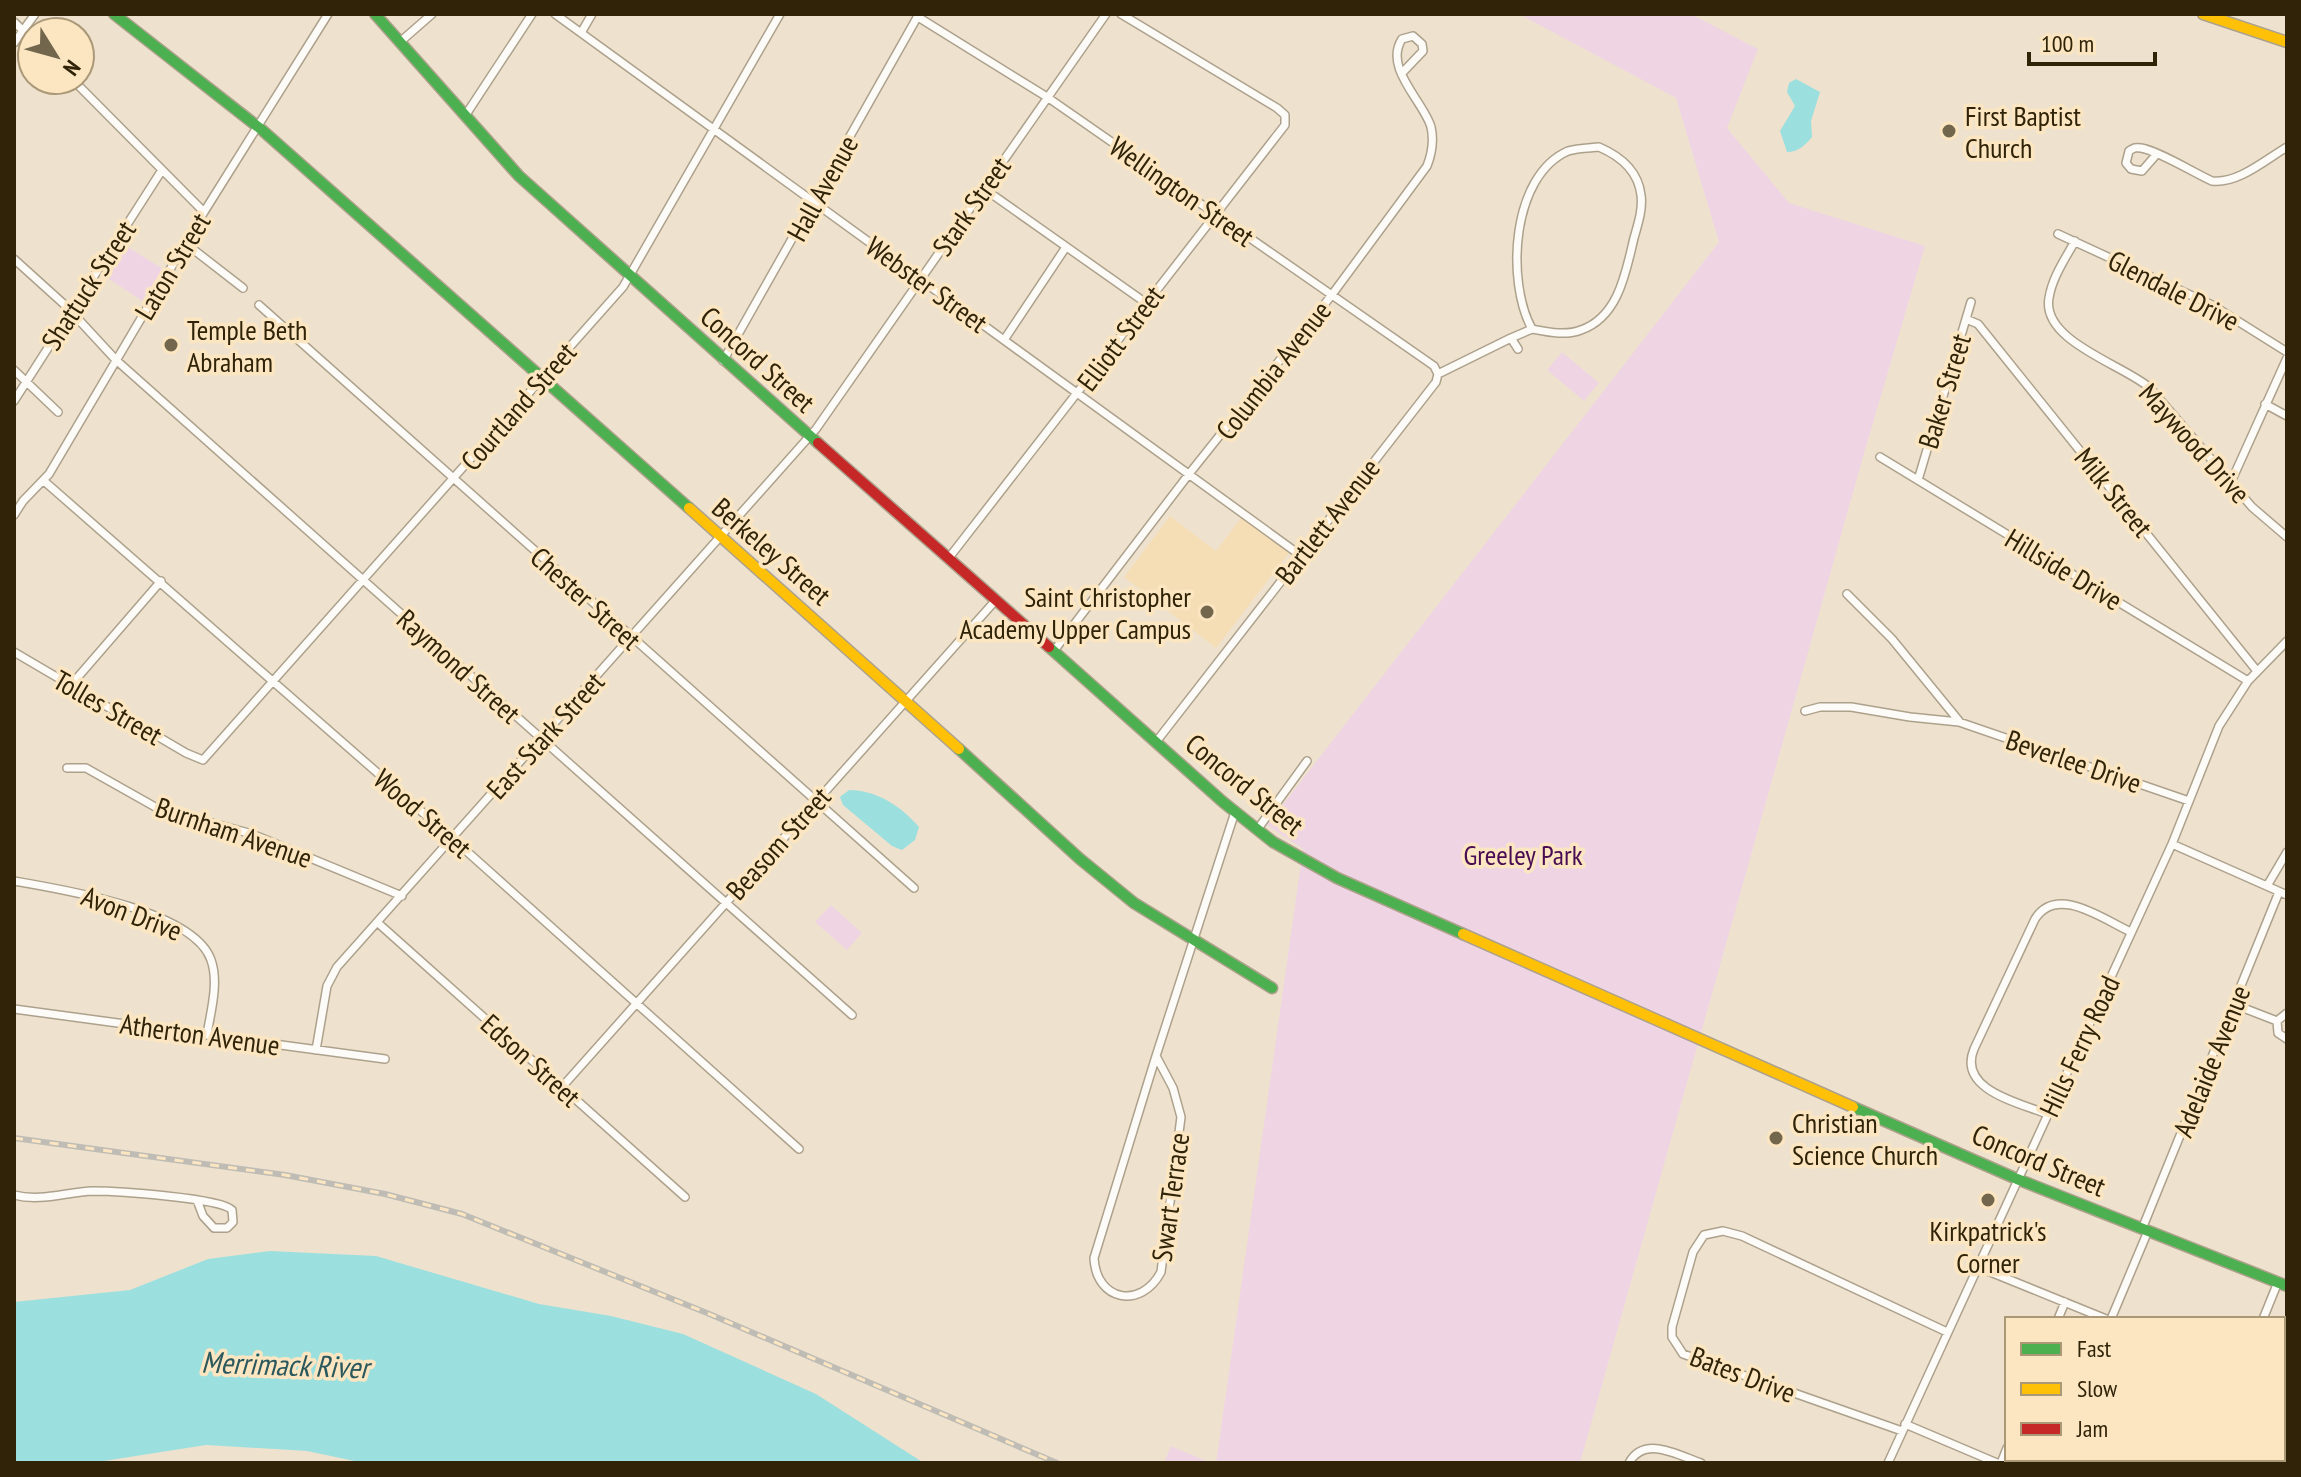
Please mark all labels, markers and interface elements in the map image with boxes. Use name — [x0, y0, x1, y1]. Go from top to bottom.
north arrow — [16, 16, 96, 96]
scale bar — [2029, 16, 2155, 66]
text: 100 m — [2041, 28, 2094, 59]
text: N — [57, 55, 87, 81]
place label: First Baptist Church — [1965, 97, 2081, 166]
marker: First Baptist Church — [1940, 122, 1958, 140]
street label: Wellington Street — [1102, 127, 1262, 255]
street label: Hall Avenue — [778, 129, 866, 247]
street label: Stark Street — [924, 149, 1019, 263]
street label: Laton Street — [126, 206, 218, 326]
street label: Shattuck Street — [32, 213, 144, 357]
street label: Webster Street — [859, 227, 995, 341]
street label: Glendale Drive — [2102, 241, 2246, 339]
street label: Elliott Street — [1068, 278, 1172, 398]
street label: Columbia Avenue — [1207, 293, 1339, 447]
street label: Concord Street — [693, 298, 823, 420]
place label: Temple Beth Abraham — [187, 311, 307, 380]
street label: Baker Street — [1909, 329, 1979, 453]
street label: Courtland Street — [452, 334, 584, 478]
marker: Temple Beth Abraham — [162, 336, 180, 354]
street label: Maywood Drive — [2131, 375, 2259, 511]
street label: Milk Street — [2067, 440, 2161, 544]
street label: Bartlett Avenue — [1266, 451, 1388, 591]
street label: Berkeley Street — [705, 489, 839, 613]
street label: Hillside Drive — [1999, 520, 2129, 618]
street label: Chester Street — [523, 538, 649, 658]
place label: Saint Christopher Academy Upper Campus — [960, 578, 1191, 647]
street label: Raymond Street — [389, 601, 529, 731]
marker: Saint Christopher Academy Upper Campus — [1198, 603, 1216, 621]
street label: Tolles Street — [47, 661, 169, 753]
street label: East Stark Street — [478, 663, 612, 806]
street label: Beverlee Drive — [2001, 721, 2147, 801]
street label: Concord Street — [1178, 725, 1312, 843]
street label: Wood Street — [366, 760, 480, 866]
street label: Beasom Street — [718, 779, 839, 907]
street label: Burnham Avenue — [151, 788, 317, 876]
park label: Greeley Park — [1463, 836, 1583, 873]
street label: Avon Drive — [77, 877, 187, 949]
street label: Hills Ferry Road — [2030, 970, 2128, 1122]
street label: Adelaide Avenue — [2164, 980, 2258, 1142]
street label: Atherton Avenue — [118, 1005, 282, 1063]
street label: Edson Street — [473, 1005, 589, 1115]
place label: Christian Science Church — [1792, 1104, 1938, 1173]
street label: Concord Street — [1967, 1115, 2112, 1205]
marker: Christian Science Church — [1767, 1129, 1785, 1147]
street label: Swart Terrace — [1143, 1130, 1197, 1264]
marker: Kirkpatrick's Corner — [1979, 1191, 1997, 1209]
place label: Kirkpatrick's Corner — [1929, 1212, 2047, 1281]
legend — [2005, 1317, 2285, 1461]
text: Fast — [2077, 1333, 2112, 1364]
street label: Bates Drive — [1685, 1337, 1801, 1411]
water label: Merrimack River — [201, 1342, 373, 1387]
text: Slow — [2077, 1373, 2118, 1404]
text: Jam — [2076, 1413, 2108, 1444]

